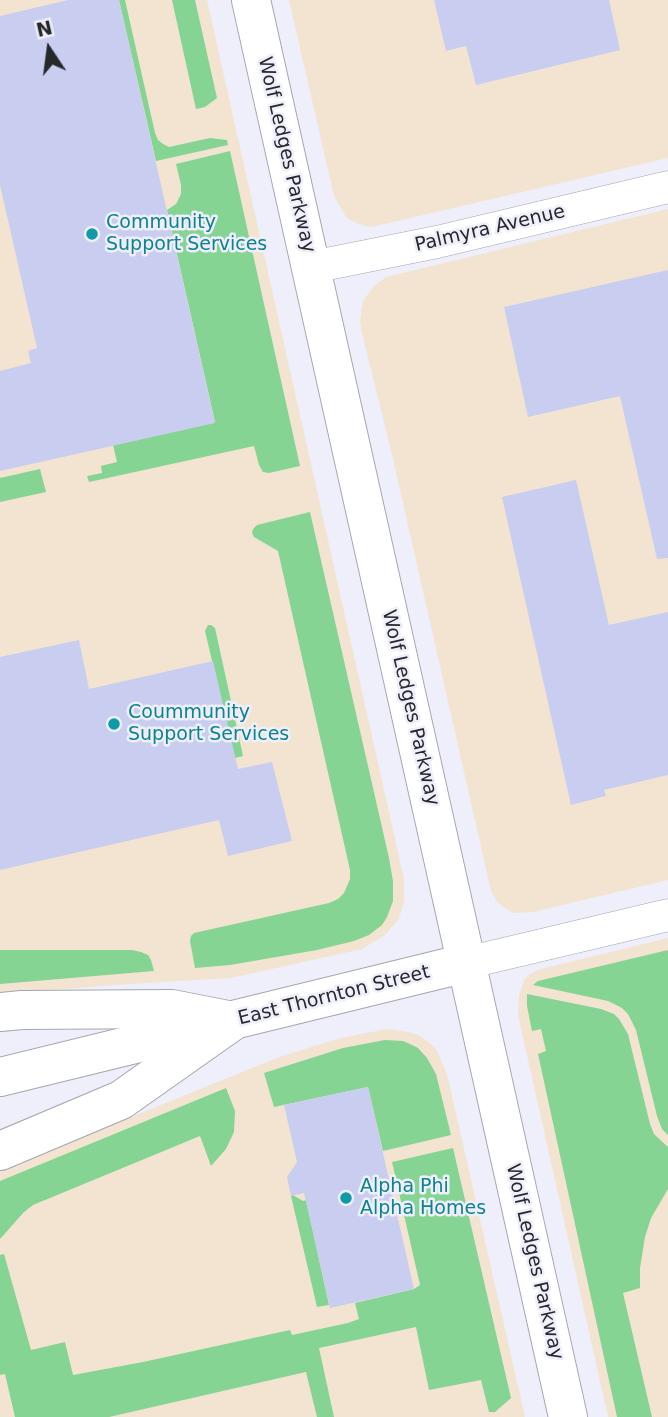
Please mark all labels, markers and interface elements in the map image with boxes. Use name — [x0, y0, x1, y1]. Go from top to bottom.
north arrow — [14, 14, 84, 84]
text: N — [34, 16, 54, 41]
street label: Wolf Ledges Parkway — [252, 55, 320, 255]
street label: Palmyra Avenue — [413, 201, 567, 257]
place label: Community Support Services — [106, 212, 267, 256]
marker: Community Support Services — [84, 226, 100, 242]
street label: Wolf Ledges Parkway — [376, 608, 444, 808]
place label: Coummunity Support Services — [128, 702, 289, 746]
marker: Coummunity Support Services — [106, 716, 122, 732]
street label: East Thornton Street — [236, 961, 432, 1031]
street label: Wolf Ledges Parkway — [500, 1162, 568, 1362]
place label: Alpha Phi Alpha Homes — [360, 1176, 486, 1220]
marker: Alpha Phi Alpha Homes — [338, 1190, 354, 1206]

